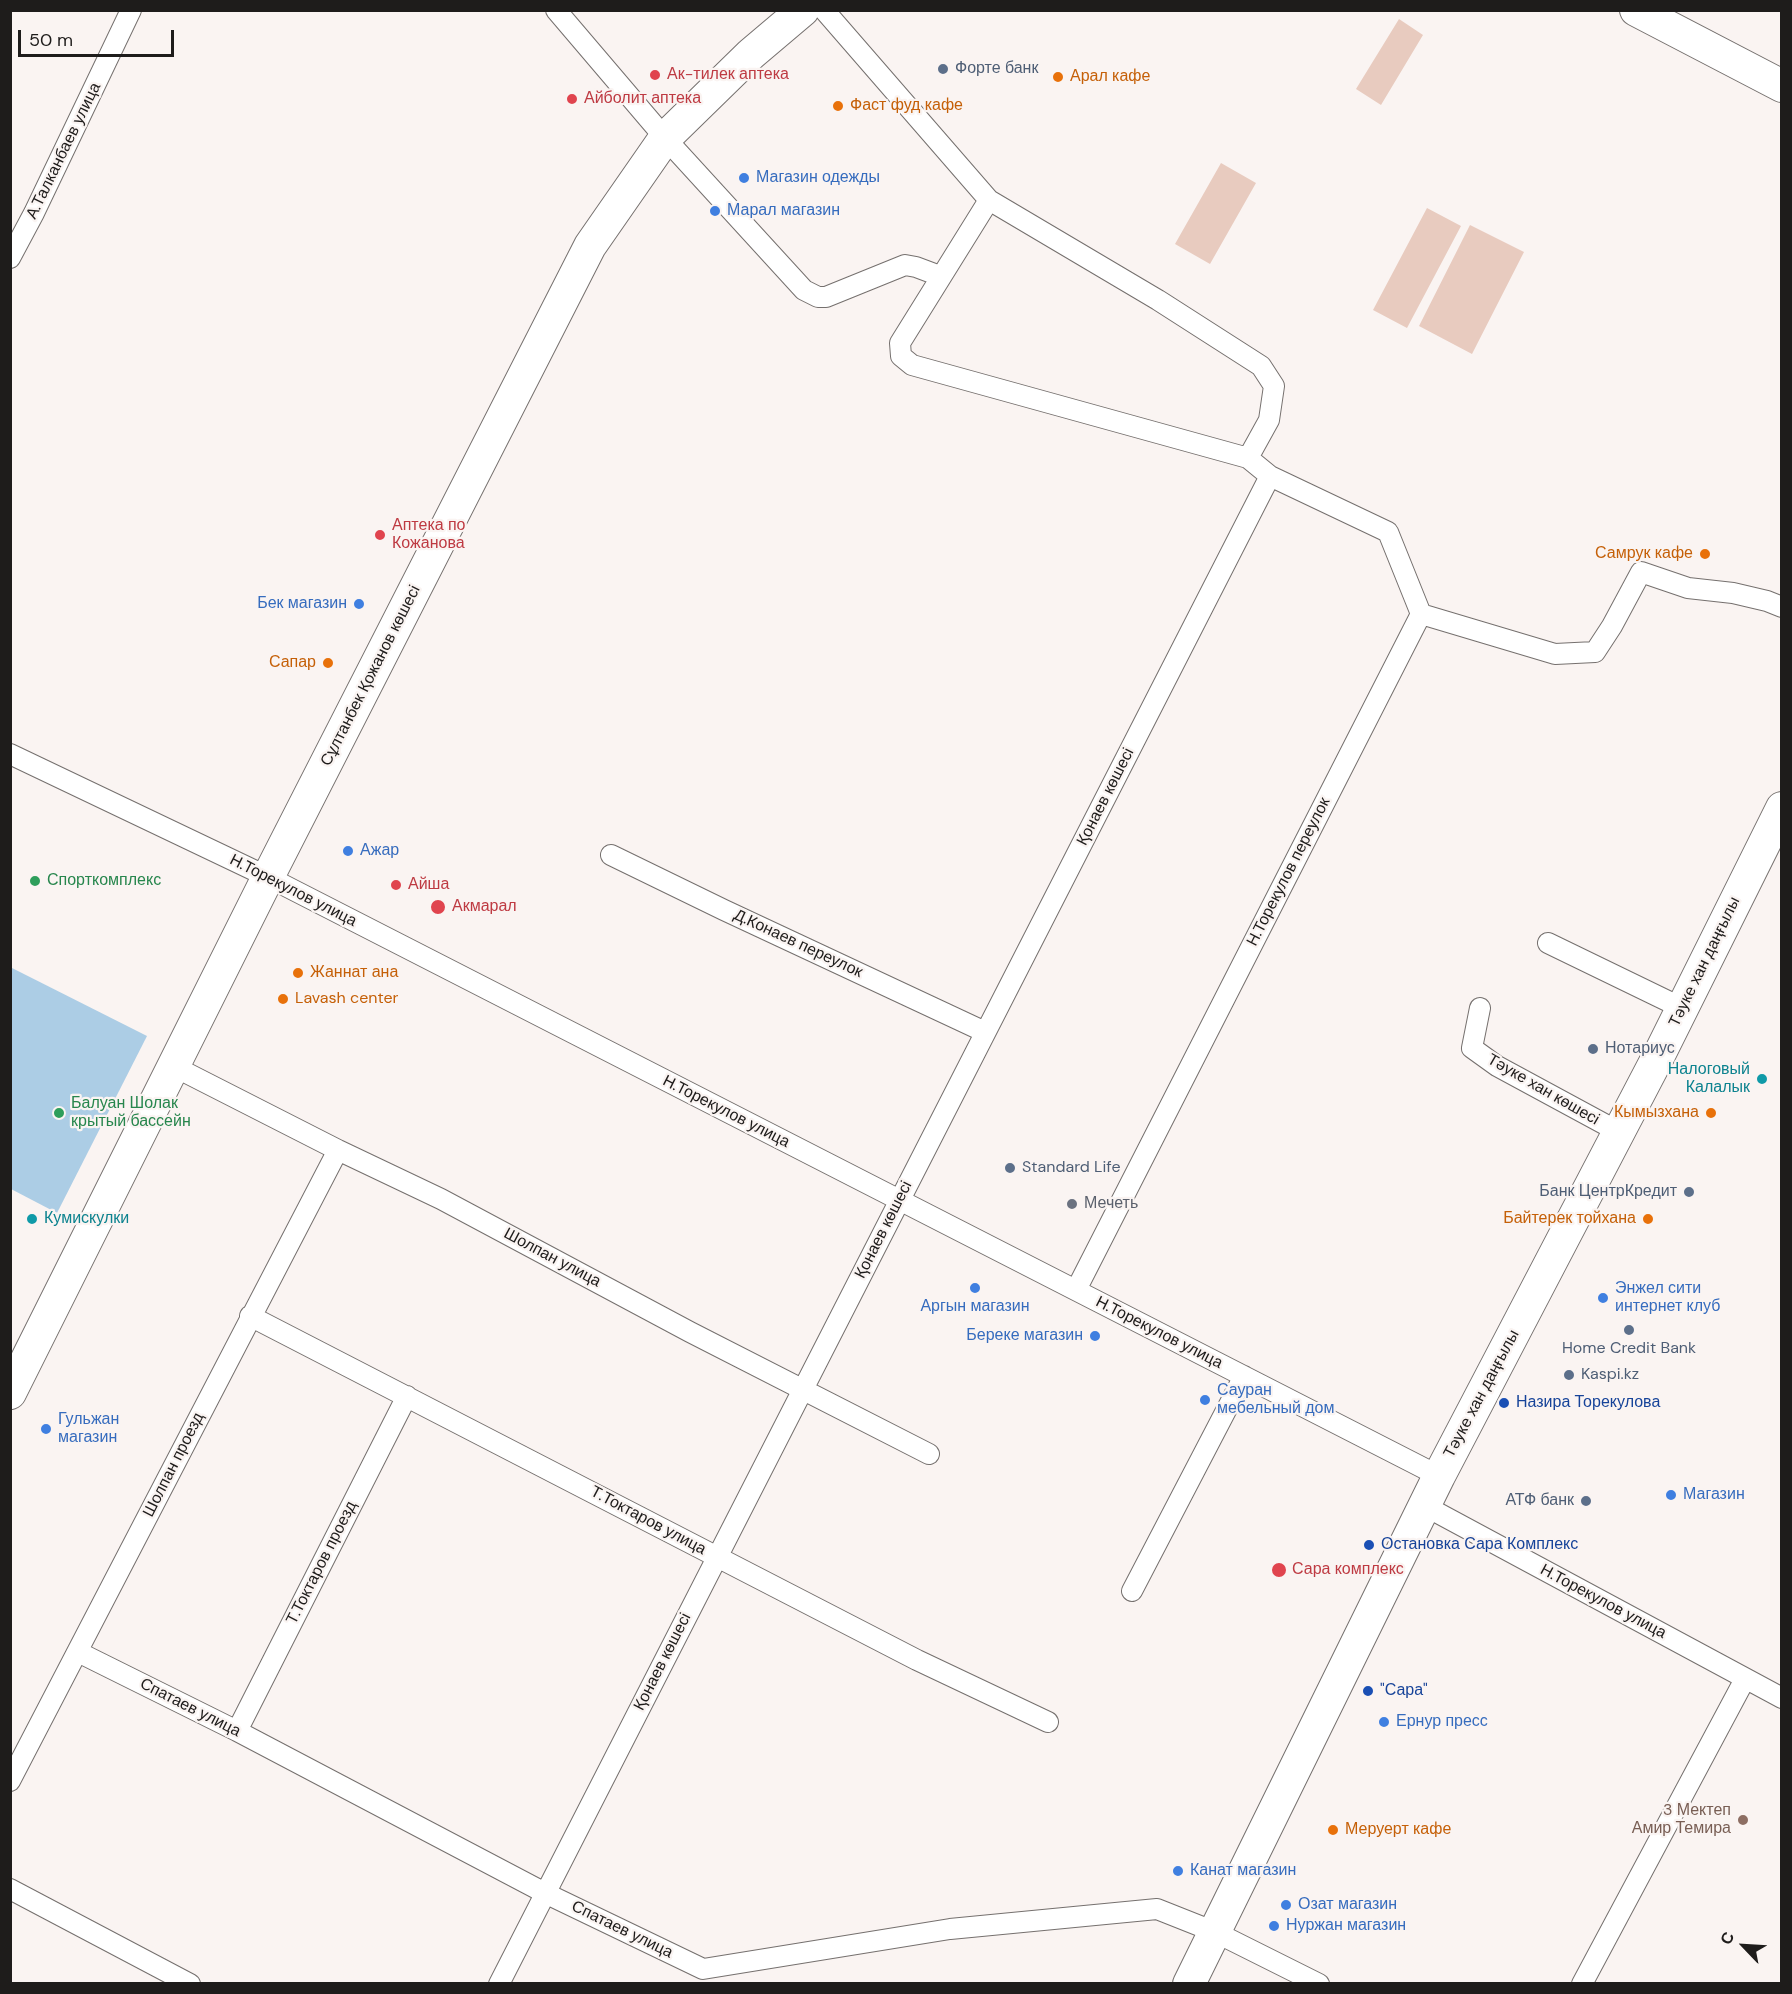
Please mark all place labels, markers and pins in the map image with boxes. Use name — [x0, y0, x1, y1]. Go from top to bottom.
place label: Форте банк — [955, 59, 1038, 79]
marker: Форте банк — [936, 62, 950, 76]
place label: Ак-тилек аптека — [667, 65, 789, 85]
place label: Арал кафе — [1070, 67, 1150, 87]
marker: Ак-тилек аптека — [648, 68, 662, 82]
marker: Арал кафе — [1051, 70, 1065, 84]
place label: Айболит аптека — [584, 89, 701, 109]
marker: Айболит аптека — [565, 92, 579, 106]
place label: Фаст фуд кафе — [850, 96, 963, 116]
marker: Фаст фуд кафе — [831, 99, 845, 113]
place label: Магазин одежды — [756, 168, 880, 188]
marker: Магазин одежды — [737, 171, 751, 185]
place label: Марал магазин — [727, 201, 840, 221]
marker: Марал магазин — [708, 204, 722, 218]
place label: Аптека по Кожанова — [392, 516, 465, 554]
marker: Аптека по Кожанова — [373, 528, 387, 542]
place label: Самрук кафе — [1595, 544, 1693, 564]
marker: Самрук кафе — [1698, 547, 1712, 561]
place label: Бек магазин — [257, 594, 347, 614]
marker: Бек магазин — [352, 597, 366, 611]
place label: Сапар — [269, 653, 316, 673]
marker: Сапар — [321, 656, 335, 670]
place label: Ажар — [360, 841, 399, 861]
marker: Ажар — [341, 844, 355, 858]
place label: Спорткомплекс — [47, 871, 161, 891]
marker: Спорткомплекс — [28, 874, 42, 888]
place label: Айша — [408, 875, 449, 895]
marker: Айша — [389, 878, 403, 892]
place label: Акмарал — [452, 897, 517, 917]
marker: Акмарал — [429, 898, 447, 916]
place label: Жаннат ана — [310, 963, 398, 983]
marker: Жаннат ана — [291, 966, 305, 980]
place label: Lavash center — [295, 989, 399, 1009]
marker: Lavash center — [276, 992, 290, 1006]
place label: Нотариус — [1605, 1039, 1675, 1059]
marker: Нотариус — [1586, 1042, 1600, 1056]
place label: Налоговый Калалык — [1668, 1060, 1750, 1098]
marker: Налоговый Калалык — [1755, 1072, 1769, 1086]
place label: Балуан Шолак крытый бассейн — [71, 1094, 191, 1132]
place label: Кымызхана — [1614, 1103, 1699, 1123]
marker: Балуан Шолак крытый бассейн — [52, 1106, 66, 1120]
marker: Кымызхана — [1704, 1106, 1718, 1120]
place label: Standard Life — [1022, 1158, 1121, 1178]
marker: Standard Life — [1003, 1161, 1017, 1175]
place label: Банк ЦентрКредит — [1539, 1182, 1677, 1202]
marker: Банк ЦентрКредит — [1682, 1185, 1696, 1199]
place label: Мечеть — [1084, 1194, 1138, 1214]
marker: Мечеть — [1065, 1197, 1079, 1211]
place label: Кумискулки — [44, 1209, 129, 1229]
place label: Байтерек тойхана — [1503, 1209, 1636, 1229]
marker: Кумискулки — [25, 1212, 39, 1226]
marker: Байтерек тойхана — [1641, 1212, 1655, 1226]
place label: Энжел сити интернет клуб — [1615, 1279, 1720, 1317]
marker: Аргын магазин — [968, 1281, 982, 1295]
marker: Энжел сити интернет клуб — [1596, 1291, 1610, 1305]
place label: Аргын магазин — [920, 1297, 1030, 1317]
marker: Home Credit Bank — [1622, 1323, 1636, 1337]
place label: Береке магазин — [966, 1326, 1083, 1346]
marker: Береке магазин — [1088, 1329, 1102, 1343]
place label: Home Credit Bank — [1562, 1339, 1696, 1359]
place label: Kaspi.kz — [1581, 1365, 1639, 1385]
marker: Kaspi.kz — [1562, 1368, 1576, 1382]
place label: Сауран мебельный дом — [1217, 1381, 1335, 1419]
marker: Сауран мебельный дом — [1198, 1393, 1212, 1407]
place label: Назира Торекулова — [1516, 1393, 1660, 1413]
marker: Назира Торекулова — [1497, 1396, 1511, 1410]
place label: Гульжан магазин — [58, 1410, 119, 1448]
marker: Гульжан магазин — [39, 1422, 53, 1436]
place label: Магазин — [1683, 1485, 1745, 1505]
marker: Магазин — [1664, 1488, 1678, 1502]
place label: АТФ банк — [1505, 1491, 1574, 1511]
marker: АТФ банк — [1579, 1494, 1593, 1508]
place label: Остановка Сара Комплекс — [1381, 1535, 1578, 1555]
marker: Остановка Сара Комплекс — [1362, 1538, 1376, 1552]
place label: Сара комплекс — [1292, 1560, 1404, 1580]
marker: Сара комплекс — [1270, 1561, 1288, 1579]
place label: "Сара" — [1380, 1681, 1428, 1701]
marker: "Сара" — [1361, 1684, 1375, 1698]
place label: Ернур пресс — [1396, 1712, 1488, 1732]
marker: Ернур пресс — [1377, 1715, 1391, 1729]
place label: 3 Мектеп Амир Темира — [1632, 1801, 1731, 1839]
marker: 3 Мектеп Амир Темира — [1736, 1813, 1750, 1827]
place label: Меруерт кафе — [1345, 1820, 1451, 1840]
marker: Меруерт кафе — [1326, 1823, 1340, 1837]
place label: Канат магазин — [1190, 1861, 1296, 1881]
marker: Канат магазин — [1171, 1864, 1185, 1878]
place label: Озат магазин — [1298, 1895, 1397, 1915]
marker: Озат магазин — [1279, 1898, 1293, 1912]
place label: Нуржан магазин — [1286, 1916, 1406, 1936]
marker: Нуржан магазин — [1267, 1919, 1281, 1933]

